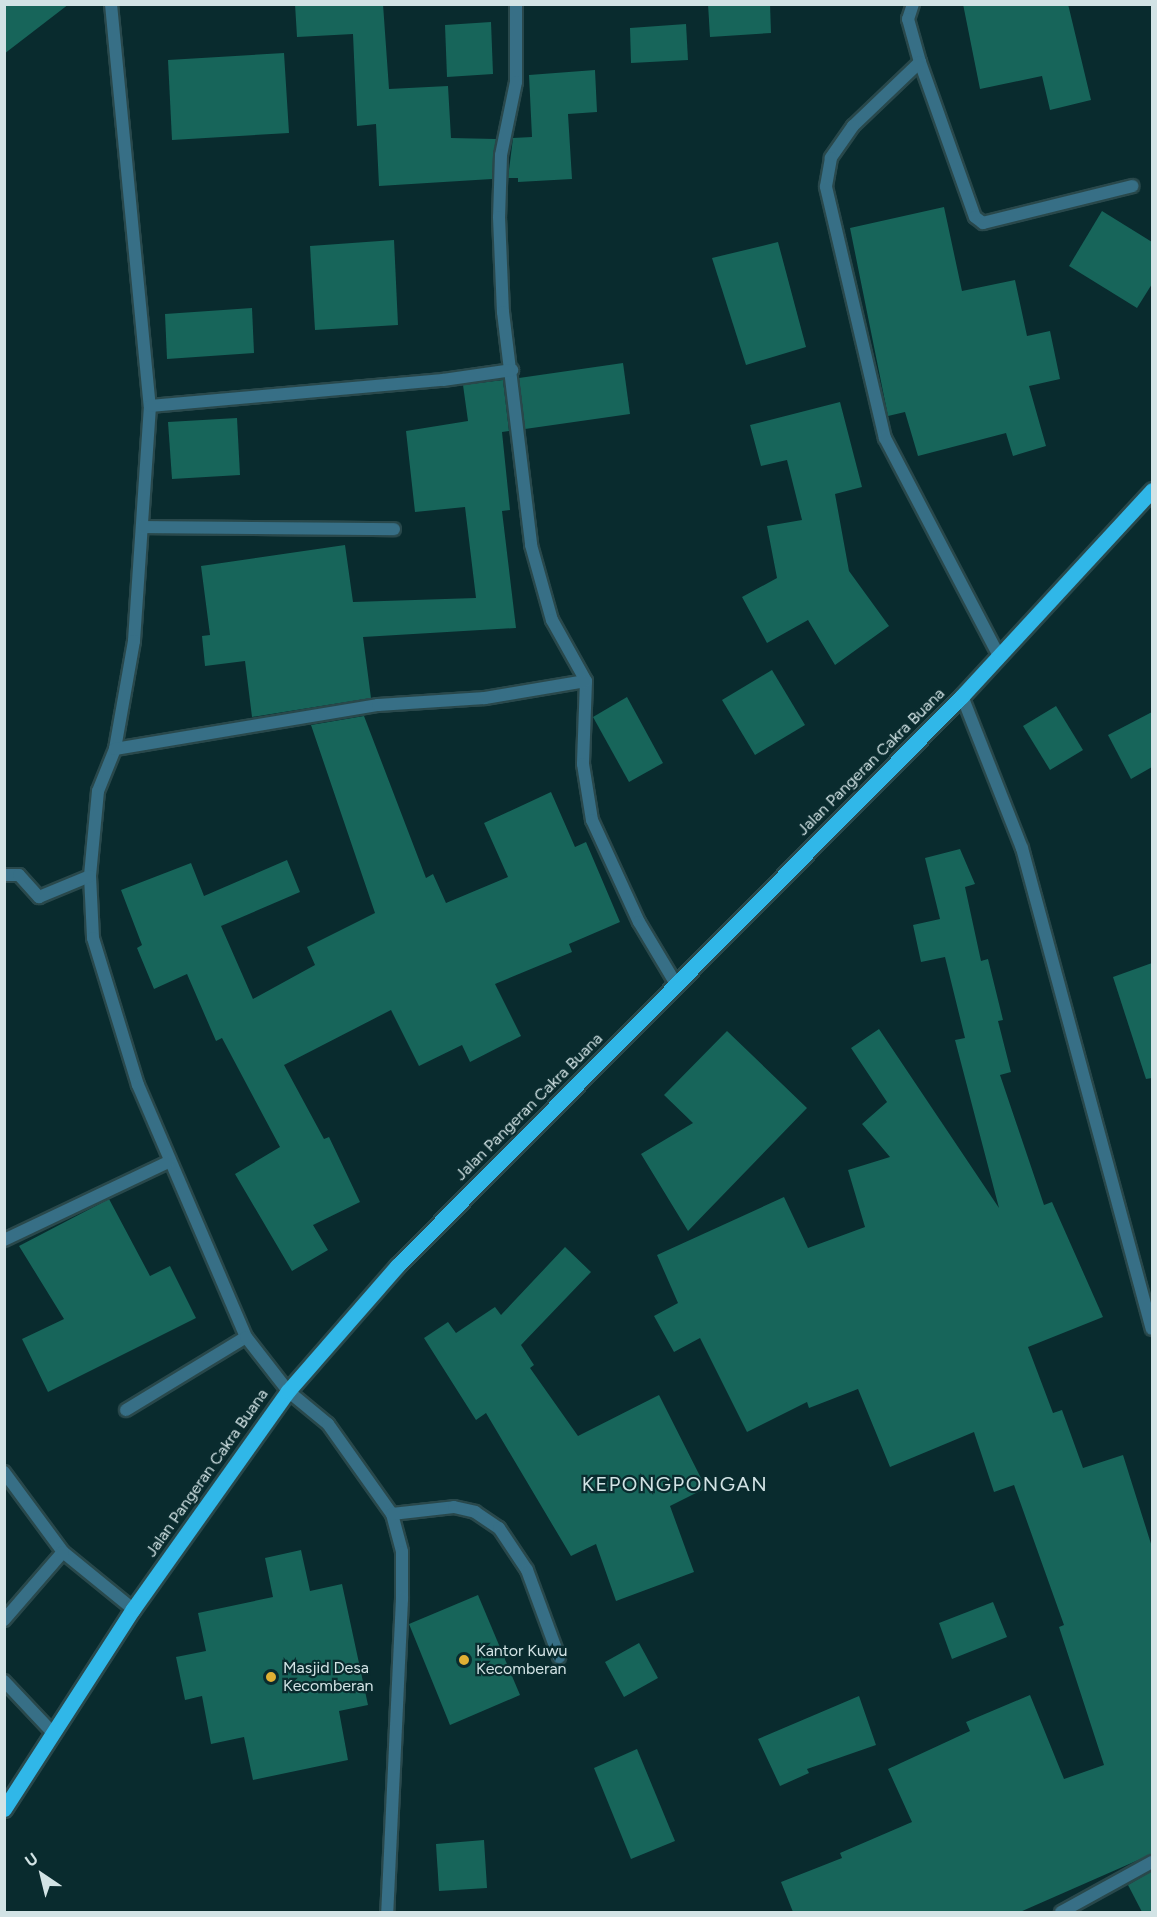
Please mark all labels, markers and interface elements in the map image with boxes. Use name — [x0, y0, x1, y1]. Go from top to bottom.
street label: Jalan Pangeran Cakra Buana — [793, 684, 949, 840]
street label: Jalan Pangeran Cakra Buana — [451, 1029, 607, 1185]
street label: Jalan Pangeran Cakra Buana — [142, 1385, 272, 1561]
district label: KEPONGPONGAN — [582, 1472, 768, 1496]
place label: Kantor Kuwu Kecomberan — [476, 1641, 567, 1679]
marker: Kantor Kuwu Kecomberan — [457, 1653, 471, 1667]
place label: Masjid Desa Kecomberan — [283, 1658, 374, 1696]
marker: Masjid Desa Kecomberan — [264, 1670, 278, 1684]
north arrow — [12, 1845, 72, 1905]
text: U — [21, 1849, 41, 1871]

